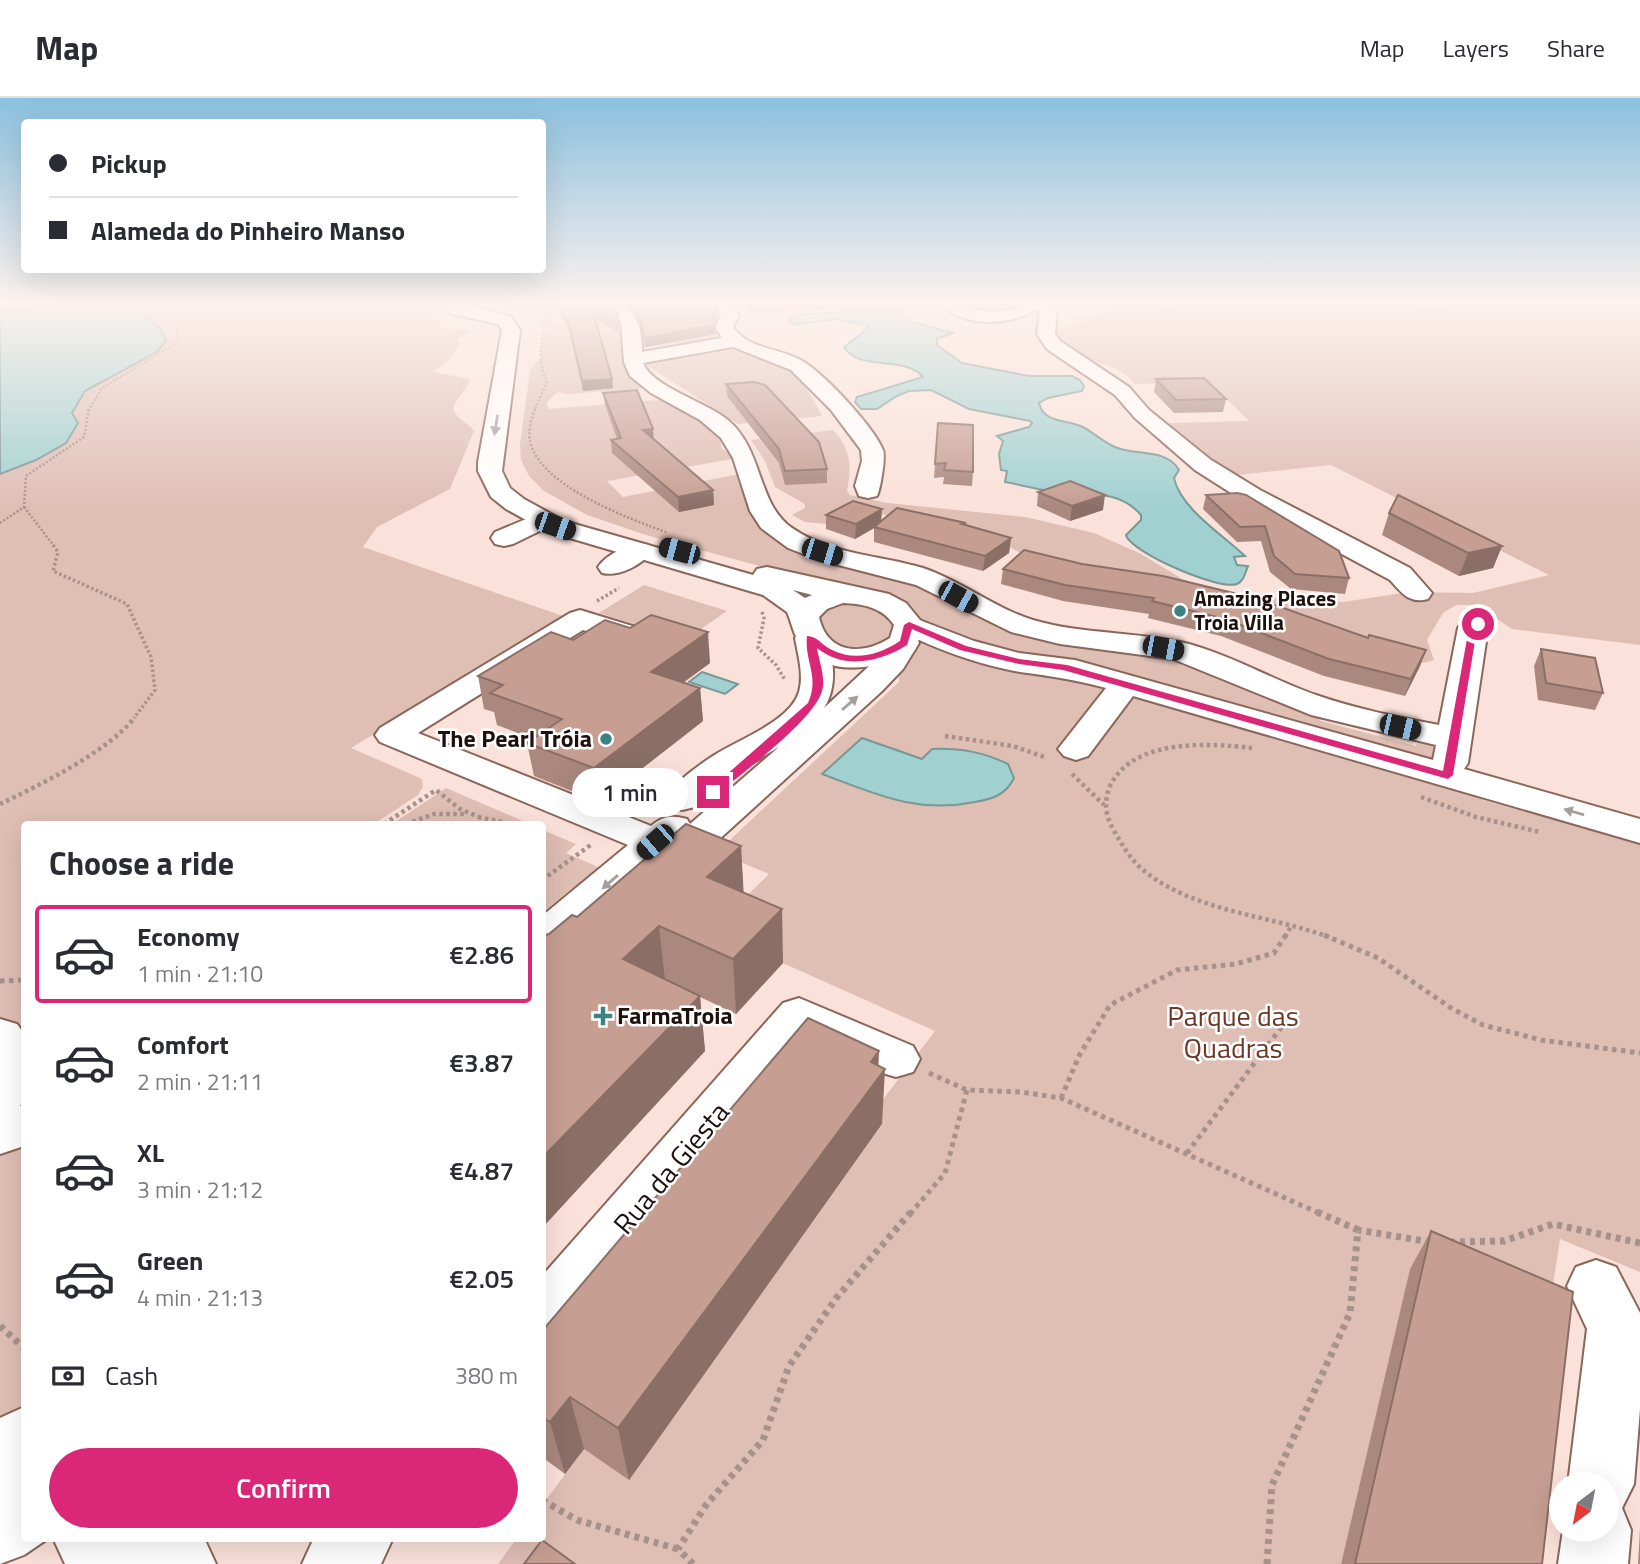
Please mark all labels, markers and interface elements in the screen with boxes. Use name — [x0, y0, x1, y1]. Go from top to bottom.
text: Map — [35, 23, 98, 73]
text: Map — [1360, 30, 1405, 66]
text: Layers — [1443, 30, 1509, 66]
text: Share — [1547, 30, 1605, 66]
text: Pickup — [91, 144, 167, 183]
text: Alameda do Pinheiro Manso — [91, 211, 405, 250]
one-way arrow — [490, 414, 501, 436]
car — [532, 509, 579, 543]
car — [656, 535, 703, 567]
car — [799, 536, 846, 568]
car — [935, 578, 982, 616]
place label: Amazing Places Troia Villa — [1194, 582, 1336, 638]
marker: Amazing Places Troia Villa — [1172, 603, 1188, 619]
route start — [1462, 608, 1494, 640]
car — [1141, 634, 1186, 662]
one-way arrow — [841, 695, 859, 711]
car — [1378, 712, 1423, 742]
place label: The Pearl Tróia — [438, 720, 592, 756]
marker: The Pearl Tróia — [598, 731, 614, 747]
callout: 1 min — [573, 768, 688, 816]
text: 1 min — [602, 775, 658, 810]
route end — [697, 776, 729, 808]
one-way arrow — [1564, 807, 1585, 817]
car — [633, 820, 678, 864]
text: Choose a ride — [49, 839, 234, 887]
one-way arrow — [601, 874, 618, 889]
text: Economy — [137, 917, 239, 956]
icon: car — [53, 923, 116, 986]
text: €2.86 — [450, 935, 514, 974]
text: 1 min · 21:10 — [137, 956, 263, 991]
park label: Parque das Quadras — [1167, 994, 1299, 1069]
place label: FarmaTroia — [617, 997, 733, 1033]
marker: FarmaTroia — [595, 1008, 611, 1024]
text: Comfort — [137, 1025, 229, 1064]
icon: car — [53, 1031, 116, 1094]
text: €3.87 — [450, 1043, 514, 1082]
text: 2 min · 21:11 — [137, 1064, 263, 1099]
street label: Rua da Giesta — [602, 1092, 739, 1243]
text: XL — [137, 1133, 164, 1172]
icon: car — [53, 1139, 116, 1202]
text: €4.87 — [450, 1151, 514, 1190]
text: 3 min · 21:12 — [137, 1172, 263, 1207]
text: Green — [137, 1241, 203, 1280]
icon: car — [53, 1247, 116, 1310]
text: €2.05 — [450, 1259, 514, 1298]
text: 4 min · 21:13 — [137, 1280, 263, 1315]
text: Cash — [105, 1356, 158, 1395]
icon: cash — [49, 1357, 87, 1395]
text: 380 m — [455, 1358, 518, 1393]
button: Confirm — [49, 1448, 518, 1528]
north arrow — [1549, 1472, 1619, 1542]
map controls — [1549, 1472, 1619, 1542]

